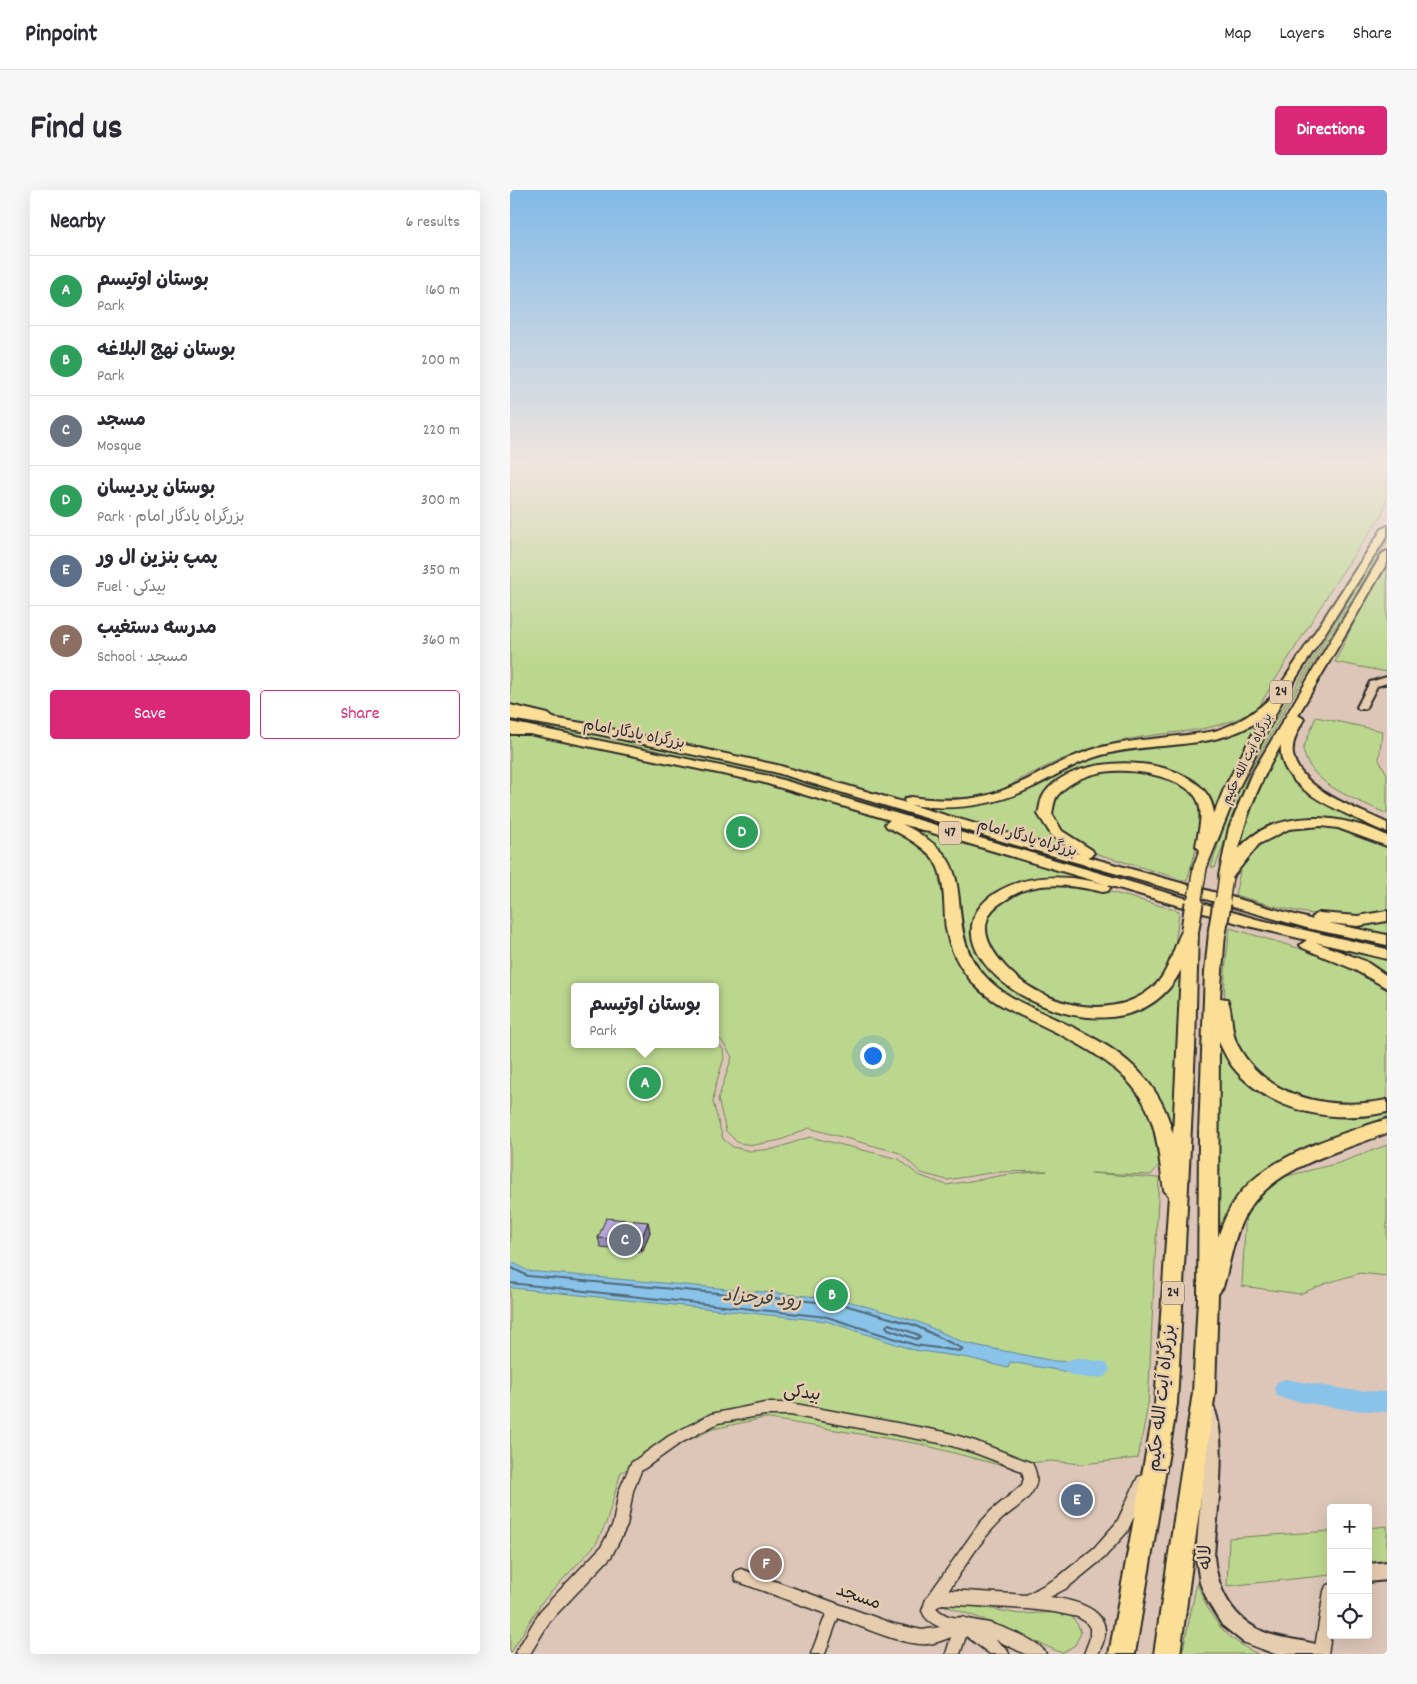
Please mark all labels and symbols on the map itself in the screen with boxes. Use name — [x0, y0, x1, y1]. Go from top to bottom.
road number: 24 — [1270, 681, 1292, 704]
street label: بزرگراه آیت الله حکیم — [1219, 711, 1277, 807]
street label: بزرگراه یادگار امام — [582, 714, 686, 756]
pin: D — [726, 813, 758, 851]
street label: بزرگراه یادگار امام — [975, 814, 1079, 864]
road number: 47 — [939, 822, 961, 844]
your location — [860, 1043, 886, 1069]
pin: A — [629, 1064, 661, 1102]
pin: C — [609, 1221, 641, 1259]
pin: B — [816, 1276, 848, 1314]
road number: 24 — [1162, 1282, 1184, 1304]
water label: رود فرحزاد — [721, 1283, 803, 1317]
street label: بزرگراه آیت الله حکیم — [1143, 1323, 1183, 1473]
street label: بیدکی — [782, 1379, 822, 1409]
pin: E — [1061, 1481, 1093, 1519]
street label: لاله — [1194, 1544, 1220, 1570]
pin: F — [750, 1545, 782, 1583]
street label: مسجد — [832, 1579, 884, 1617]

